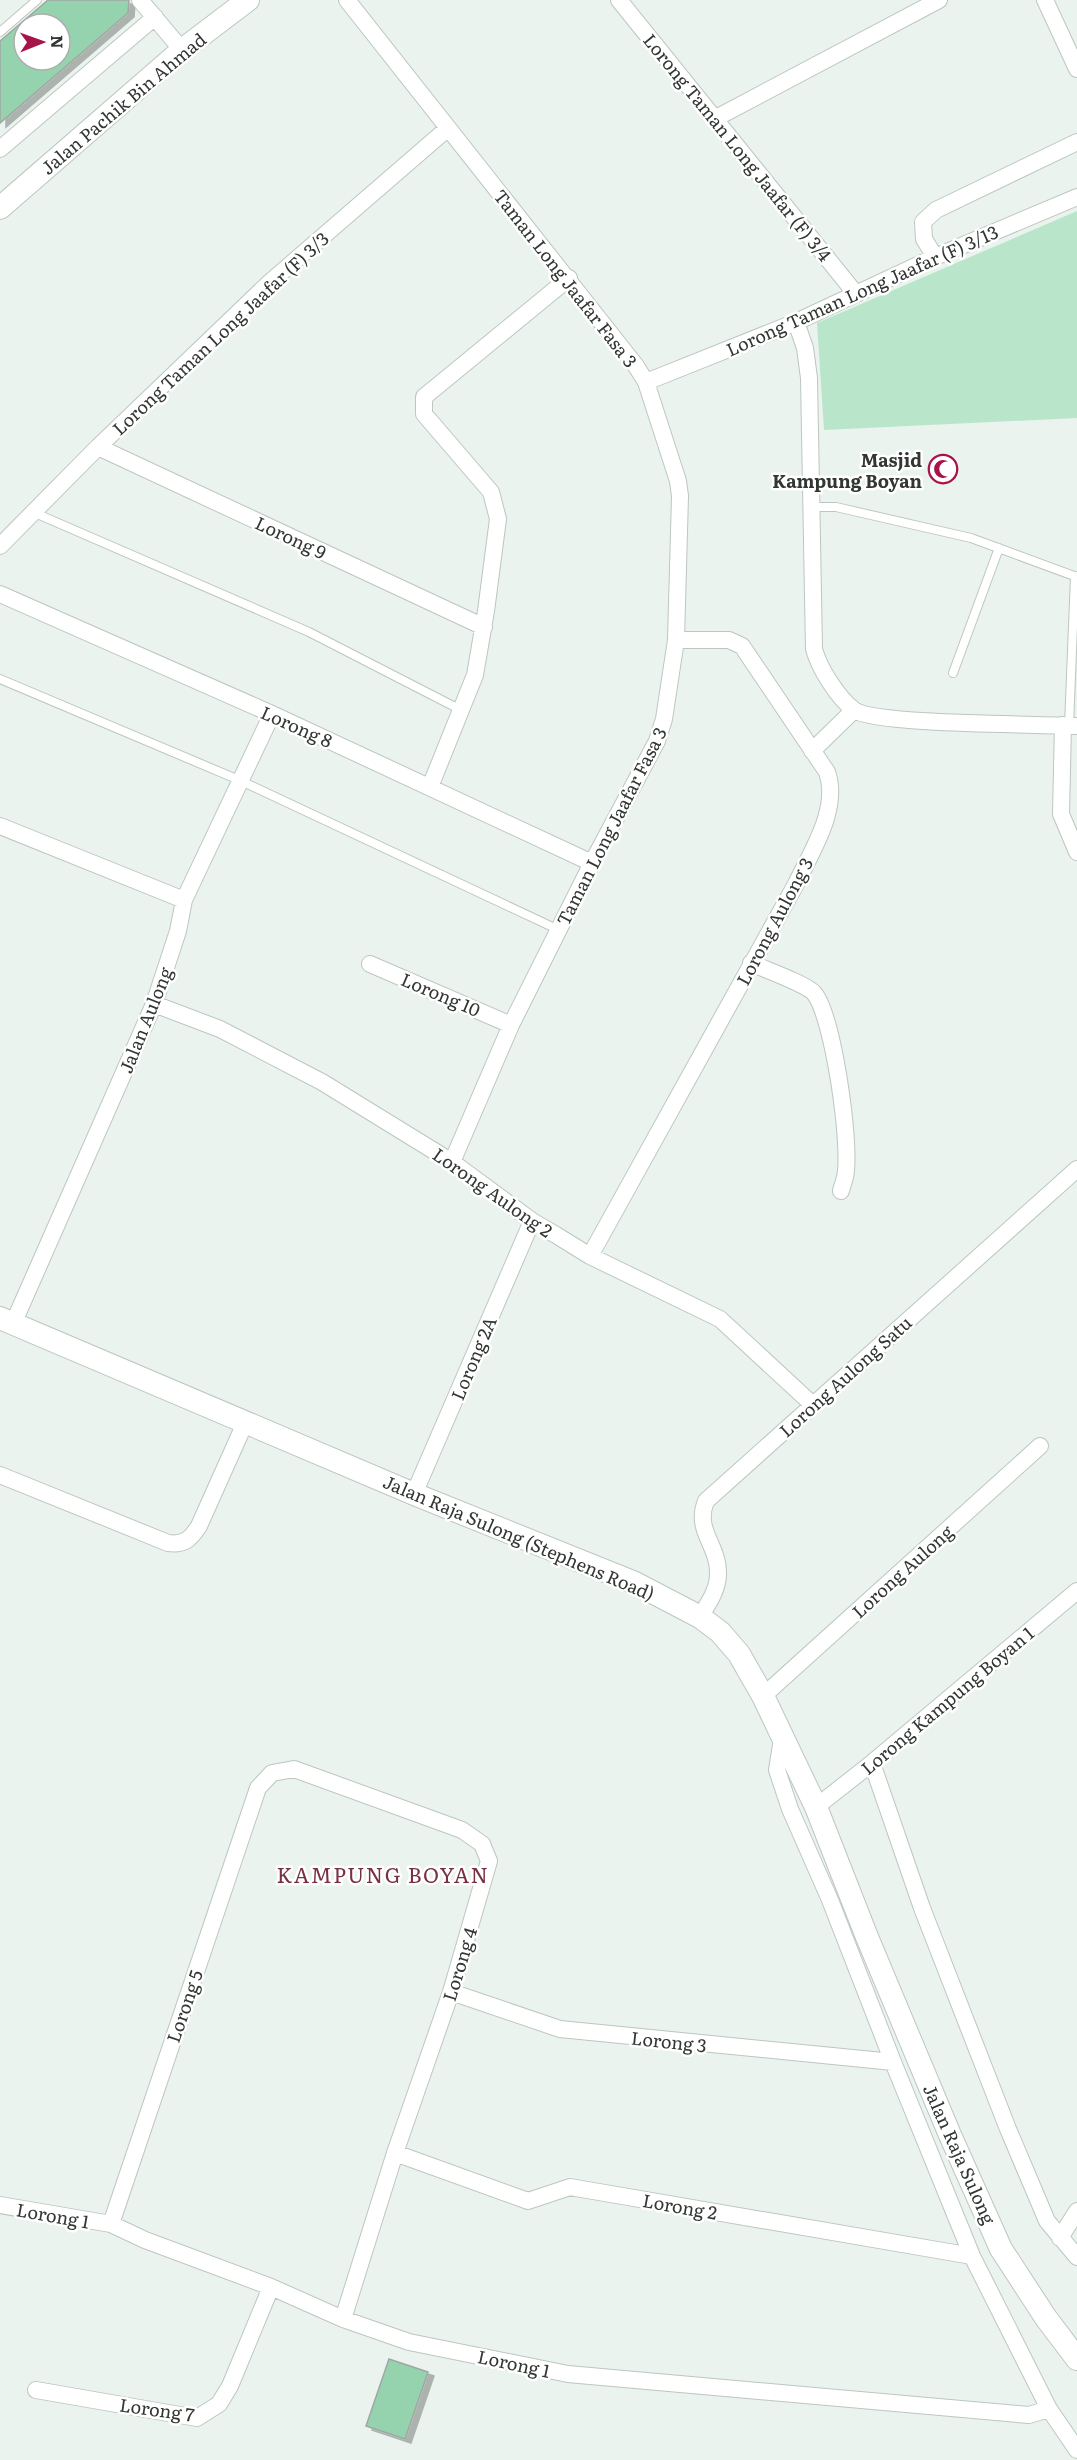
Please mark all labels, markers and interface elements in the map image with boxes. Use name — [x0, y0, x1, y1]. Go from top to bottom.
north arrow — [12, 12, 72, 72]
street label: Jalan Pachik Bin Ahmad — [35, 26, 211, 180]
street label: Lorong Taman Long Jaafar (F) 3/4 — [637, 27, 839, 267]
text: N — [46, 35, 70, 49]
street label: Taman Long Jaafar Fasa 3 — [488, 183, 644, 373]
street label: Lorong Taman Long Jaafar (F) 3/13 — [722, 218, 1002, 362]
street label: Lorong Taman Long Jaafar (F) 3/3 — [106, 225, 334, 441]
place label: Masjid Kampung Boyan — [772, 446, 922, 494]
mosque icon: Masjid Kampung Boyan — [927, 453, 959, 485]
street label: Lorong 9 — [251, 509, 331, 565]
street label: Lorong 8 — [257, 698, 337, 754]
street label: Taman Long Jaafar Fasa 3 — [549, 722, 673, 930]
street label: Lorong Aulong 3 — [729, 852, 819, 990]
street label: Jalan Aulong — [111, 962, 179, 1077]
street label: Lorong 10 — [397, 965, 485, 1023]
street label: Lorong Aulong 2 — [428, 1141, 558, 1243]
street label: Lorong Aulong Satu — [773, 1309, 917, 1443]
street label: Lorong 2A — [443, 1312, 503, 1404]
street label: Jalan Raja Sulong (Stephens Road) — [379, 1467, 659, 1607]
street label: Lorong Aulong — [845, 1517, 959, 1624]
street label: Lorong Kampung Boyan 1 — [855, 1619, 1039, 1781]
district label: KAMPUNG BOYAN — [276, 1858, 490, 1889]
street label: Lorong 4 — [435, 1924, 483, 2004]
street label: Lorong 5 — [159, 1966, 209, 2046]
street label: Lorong 3 — [630, 2024, 708, 2058]
street label: Jalan Raja Sulong — [917, 2080, 1003, 2229]
street label: Lorong 2 — [641, 2186, 719, 2226]
street label: Lorong 1 — [15, 2195, 91, 2235]
street label: Lorong 1 — [475, 2342, 553, 2384]
street label: Lorong 7 — [118, 2390, 196, 2428]

